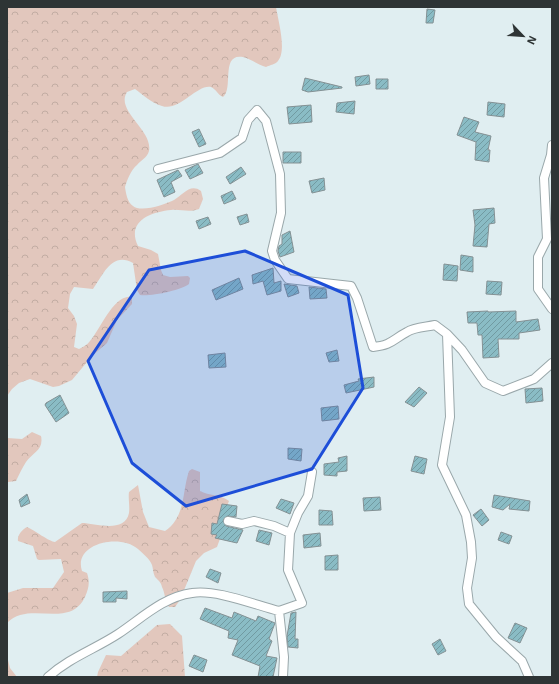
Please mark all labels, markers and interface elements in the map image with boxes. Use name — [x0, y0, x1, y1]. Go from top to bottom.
north arrow — [503, 16, 543, 56]
text: N — [525, 34, 540, 47]

